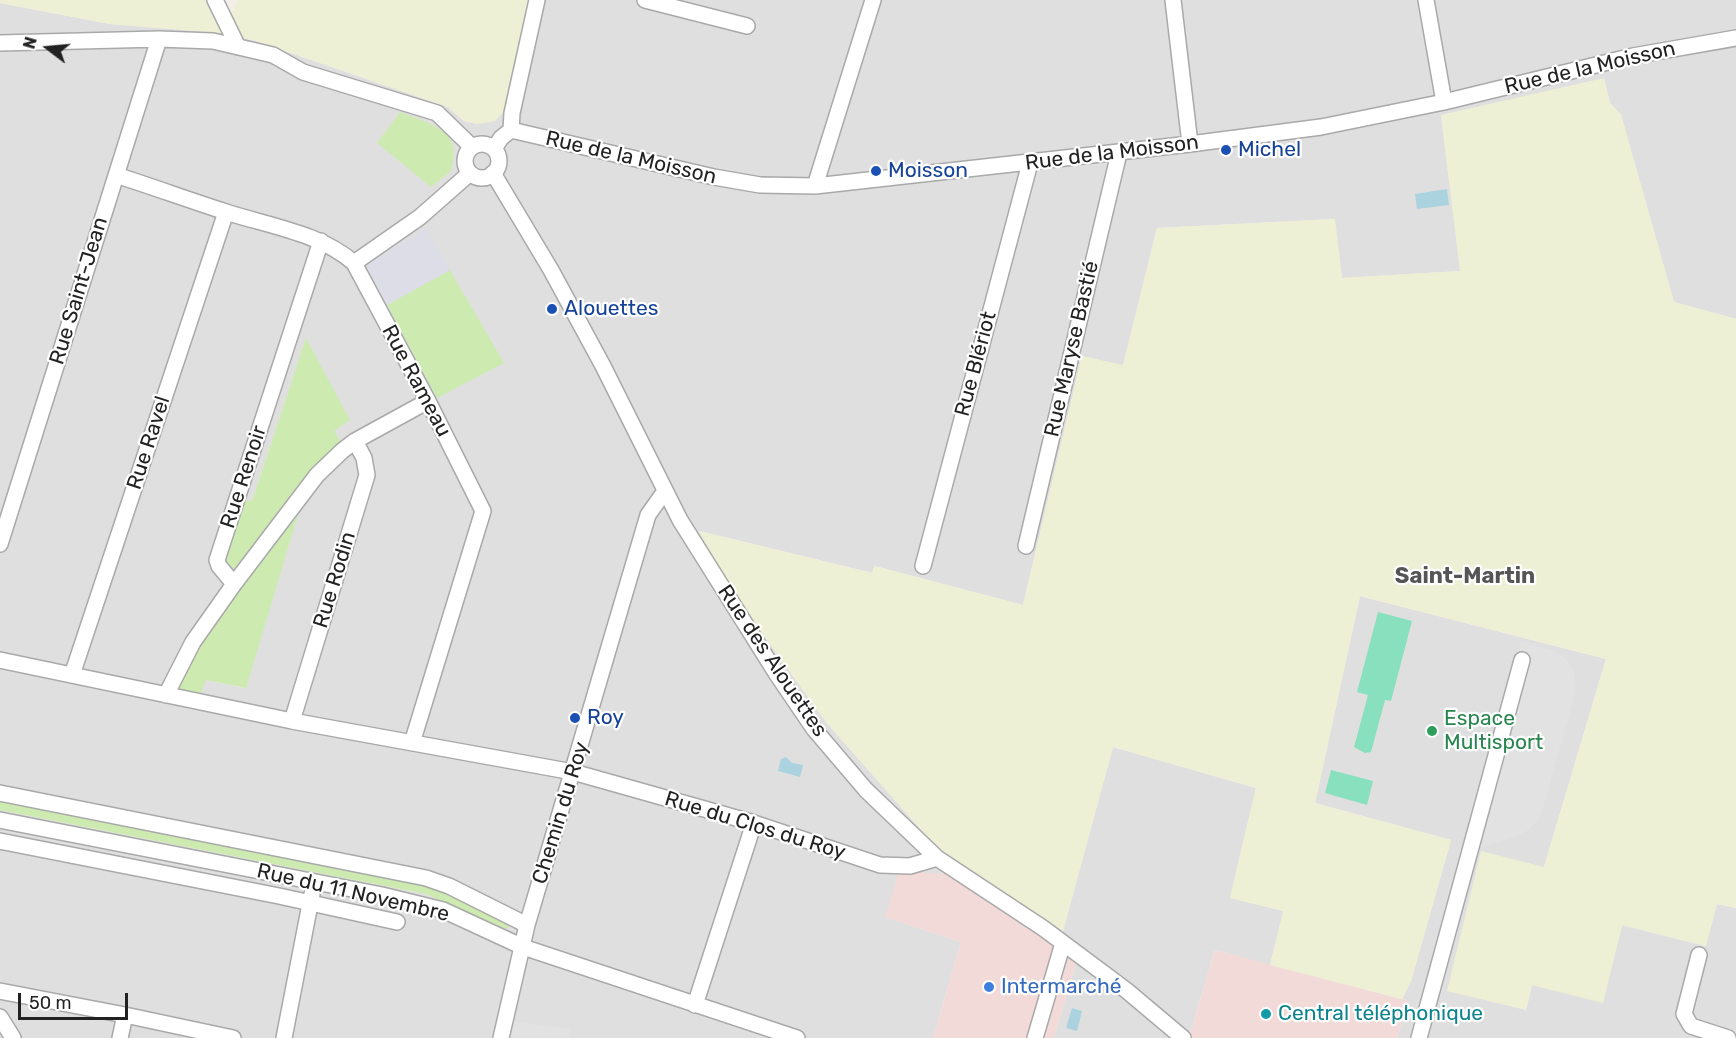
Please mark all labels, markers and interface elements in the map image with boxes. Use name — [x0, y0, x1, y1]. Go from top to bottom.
north arrow — [18, 18, 78, 78]
text: N — [19, 35, 41, 51]
street label: Rue de la Moisson — [1502, 36, 1678, 100]
street label: Rue de la Moisson — [543, 126, 719, 190]
street label: Rue de la Moisson — [1024, 130, 1200, 176]
place label: Michel — [1238, 137, 1301, 163]
marker: Michel — [1219, 143, 1233, 157]
place label: Moisson — [888, 158, 968, 184]
marker: Moisson — [869, 164, 883, 178]
street label: Rue Saint-Jean — [45, 214, 113, 368]
street label: Rue Maryse Bastié — [1040, 259, 1104, 439]
place label: Alouettes — [564, 296, 658, 322]
marker: Alouettes — [545, 302, 559, 316]
street label: Rue Blériot — [950, 309, 1002, 419]
street label: Rue Rameau — [376, 321, 456, 441]
street label: Rue Ravel — [122, 393, 176, 493]
street label: Rue Renoir — [216, 422, 272, 532]
street label: Rue Rodin — [308, 529, 362, 631]
district label: Saint-Martin — [1395, 564, 1535, 590]
street label: Rue des Alouettes — [712, 580, 832, 742]
place label: Roy — [587, 705, 624, 731]
place label: Espace Multisport — [1444, 706, 1543, 756]
marker: Roy — [568, 711, 582, 725]
marker: Espace Multisport — [1425, 724, 1439, 738]
street label: Chemin du Roy — [527, 739, 595, 887]
street label: Rue du Clos du Roy — [662, 787, 848, 865]
street label: Rue du 11 Novembre — [254, 859, 452, 927]
place label: Intermarché — [1001, 974, 1121, 1000]
marker: Intermarché — [982, 980, 996, 994]
scale bar — [21, 981, 130, 1019]
text: 50 m — [29, 992, 72, 1014]
place label: Central téléphonique — [1278, 1001, 1483, 1027]
marker: Central téléphonique — [1259, 1007, 1273, 1021]

